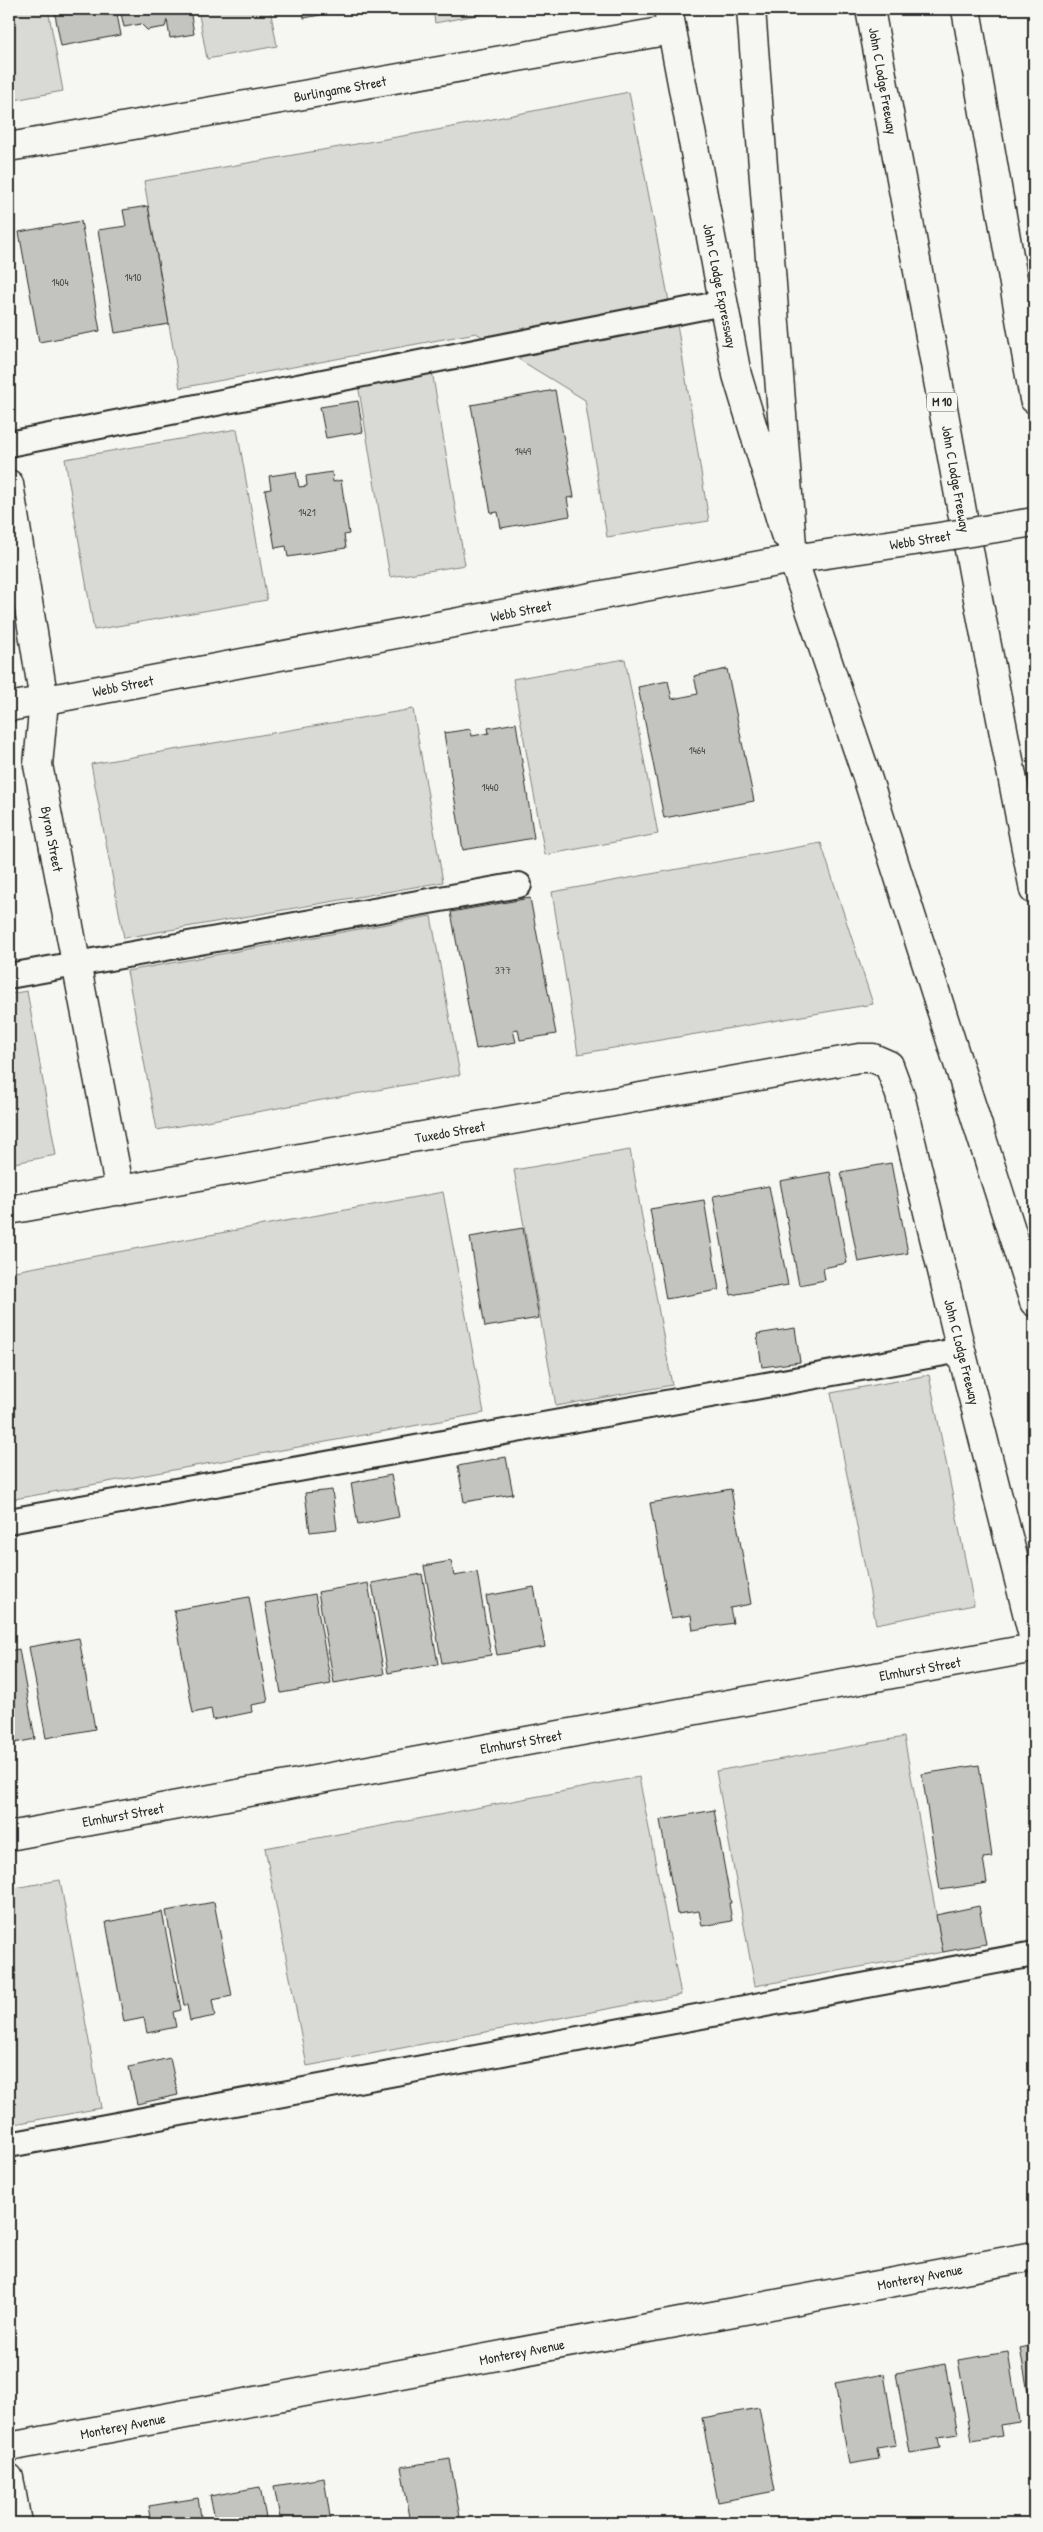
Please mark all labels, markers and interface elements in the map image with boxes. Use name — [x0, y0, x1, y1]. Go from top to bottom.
street label: John C Lodge Freeway — [864, 26, 902, 136]
street label: Burlingame Street — [292, 71, 388, 107]
street label: John C Lodge Expressway — [698, 222, 742, 350]
house number: 1410 — [124, 270, 142, 284]
house number: 1404 — [51, 275, 69, 289]
road number: M 10 — [927, 392, 957, 412]
street label: John C Lodge Freeway — [937, 424, 975, 534]
house number: 1449 — [515, 444, 531, 458]
house number: 1421 — [298, 505, 316, 519]
street label: Webb Street — [888, 525, 952, 554]
street label: Webb Street — [489, 595, 553, 626]
street label: Webb Street — [91, 670, 155, 701]
house number: 1464 — [689, 743, 705, 757]
house number: 1440 — [481, 780, 499, 794]
street label: Byron Street — [36, 805, 68, 874]
house number: 377 — [495, 963, 511, 977]
street label: Tuxedo Street — [413, 1116, 487, 1147]
street label: John C Lodge Freeway — [939, 1297, 985, 1407]
street label: Elmhurst Street — [878, 1652, 962, 1685]
street label: Elmhurst Street — [479, 1725, 563, 1758]
street label: Elmhurst Street — [81, 1798, 165, 1831]
street label: Monterey Avenue — [876, 2259, 965, 2295]
street label: Monterey Avenue — [478, 2334, 567, 2370]
street label: Monterey Avenue — [79, 2408, 168, 2444]

